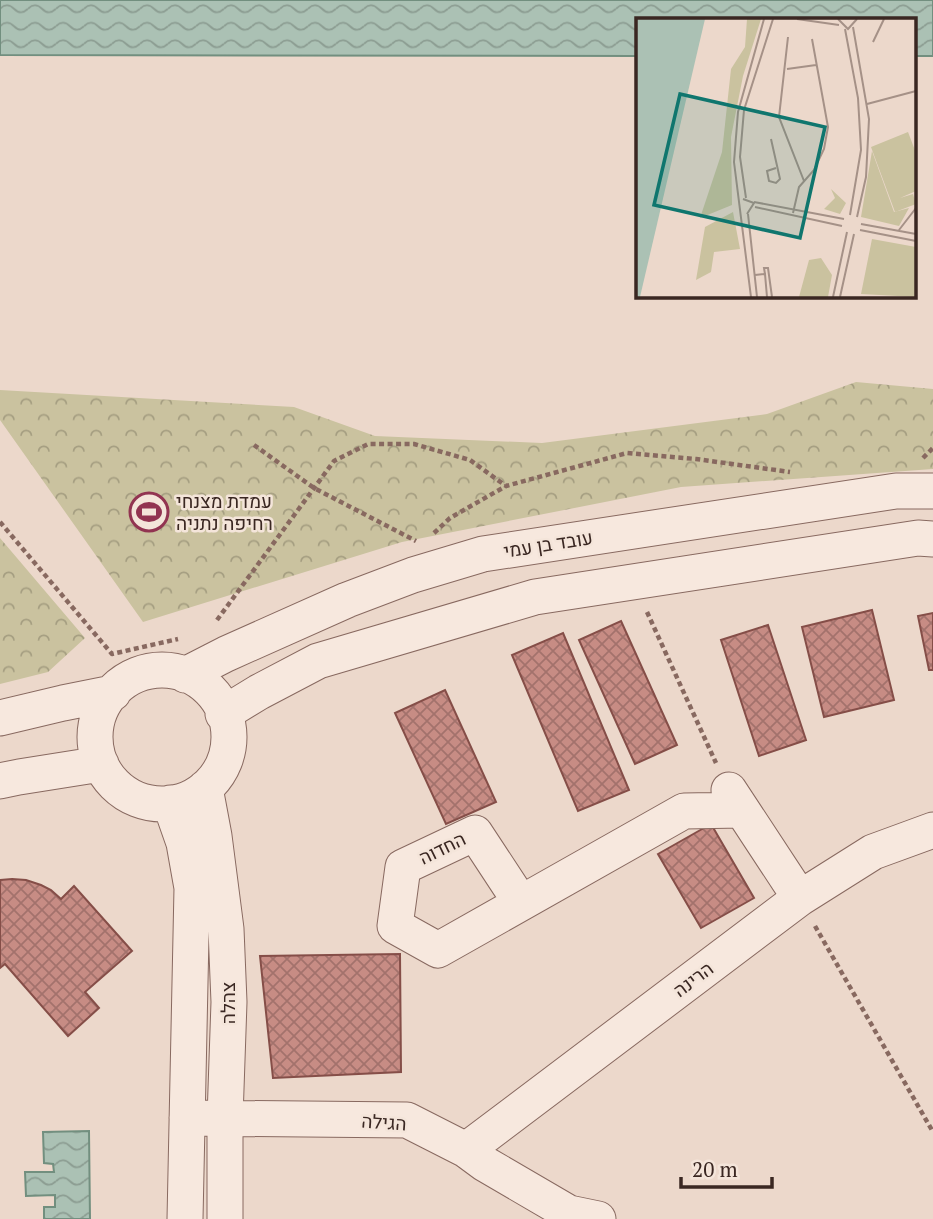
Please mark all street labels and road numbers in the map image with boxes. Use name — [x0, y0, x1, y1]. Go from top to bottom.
street label: עובד בן עמי — [502, 524, 594, 563]
street label: החדוה — [414, 825, 469, 870]
street label: הרינה — [667, 955, 718, 1002]
street label: צהלה — [215, 982, 240, 1024]
street label: הגילה — [361, 1107, 407, 1136]

